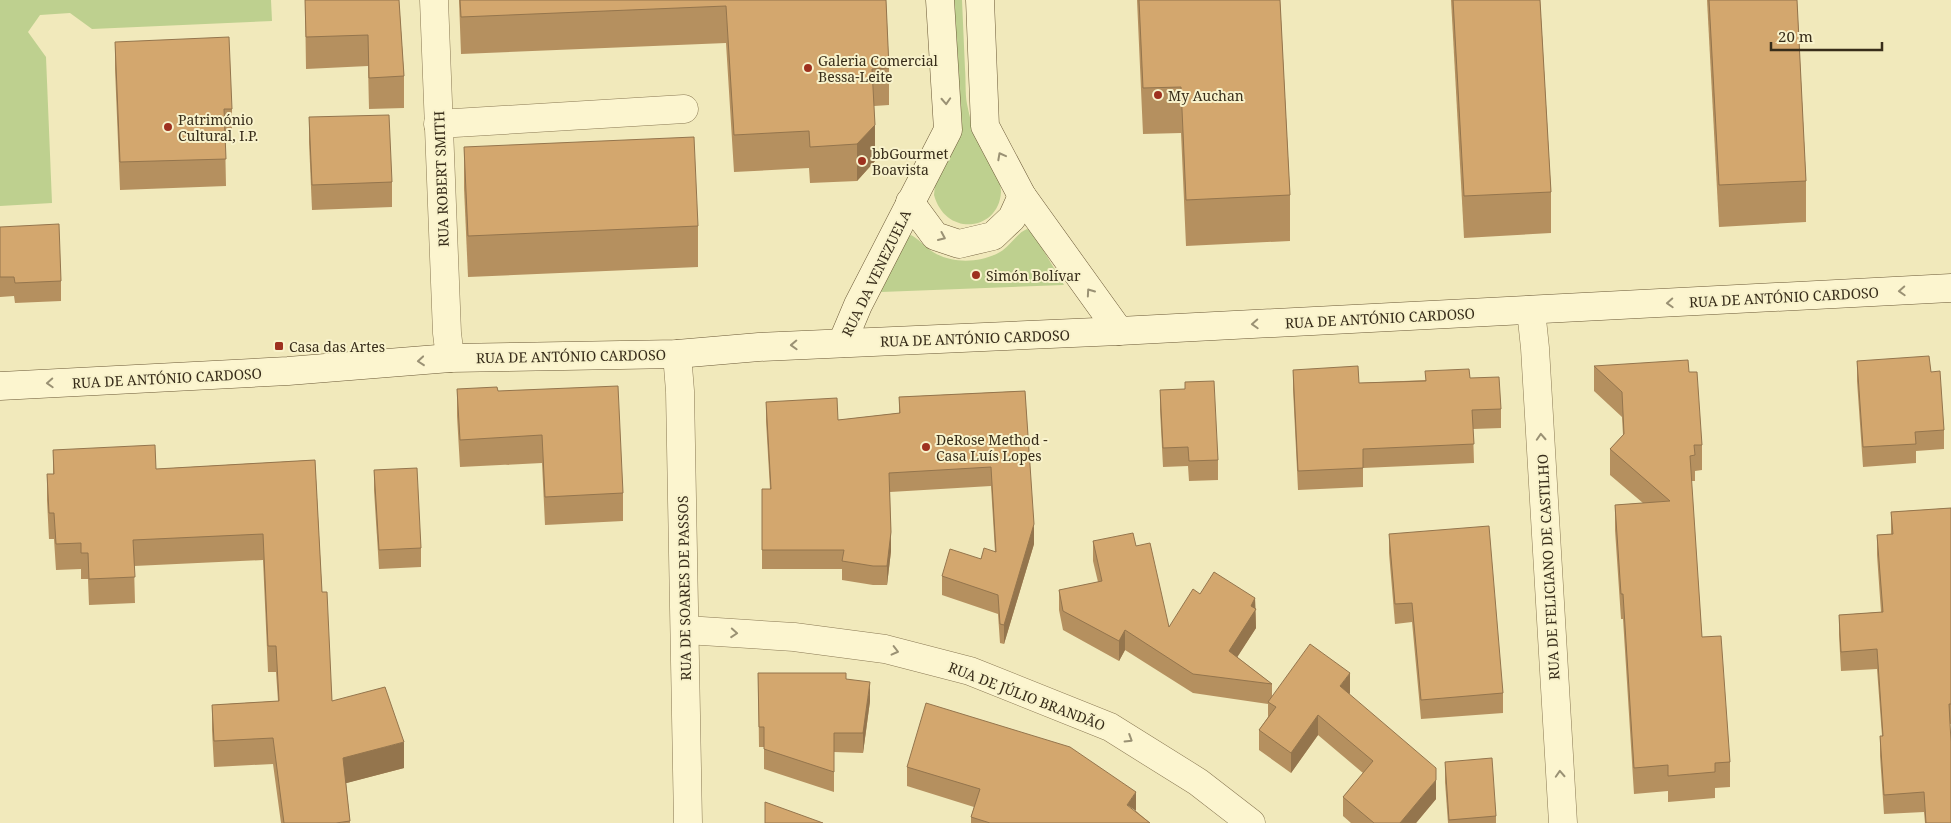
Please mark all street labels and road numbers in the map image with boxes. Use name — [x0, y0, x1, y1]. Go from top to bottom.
street label: RUA ROBERT SMITH — [429, 111, 453, 247]
street label: RUA DA VENEZUELA — [837, 206, 915, 340]
street label: RUA DE ANTÓNIO CARDOSO — [1689, 283, 1879, 311]
street label: RUA DE ANTÓNIO CARDOSO — [1285, 304, 1475, 332]
street label: RUA DE ANTÓNIO CARDOSO — [880, 325, 1070, 351]
street label: RUA DE ANTÓNIO CARDOSO — [476, 345, 666, 367]
street label: RUA DE ANTÓNIO CARDOSO — [72, 364, 262, 392]
street label: RUA DE FELICIANO DE CASTILHO — [1533, 454, 1563, 680]
street label: RUA DE SOARES DE PASSOS — [673, 495, 695, 681]
street label: RUA DE JÚLIO BRANDÃO — [946, 657, 1108, 735]

